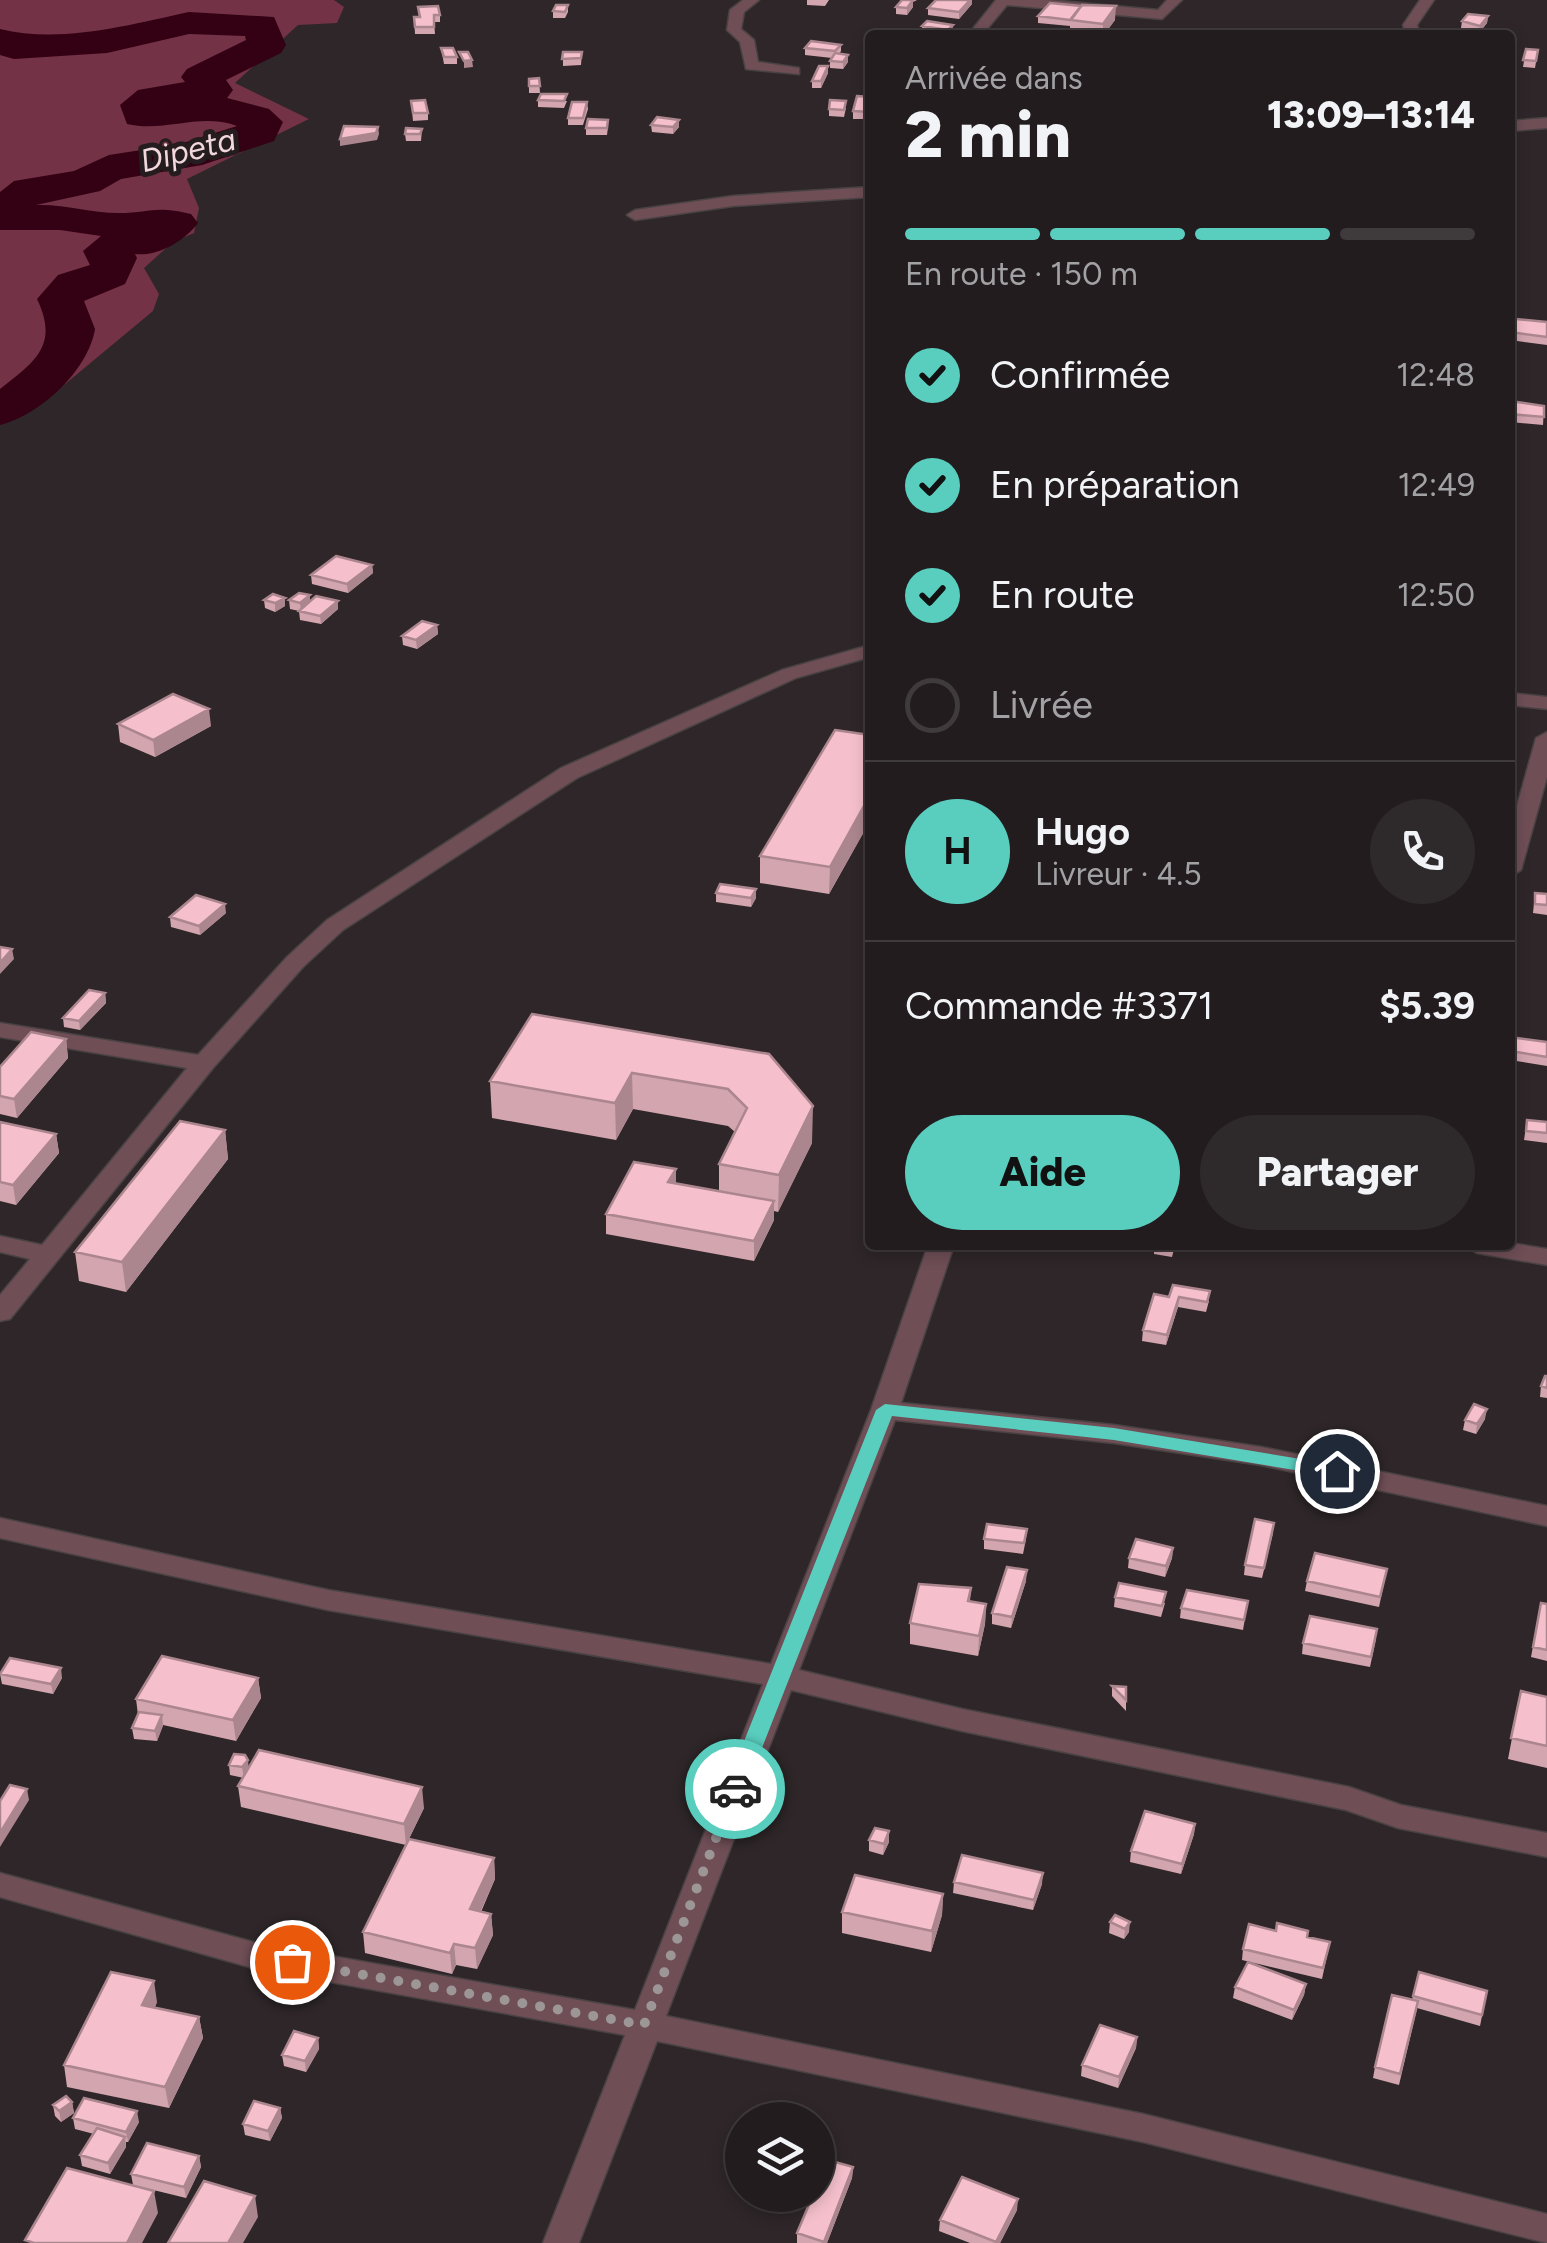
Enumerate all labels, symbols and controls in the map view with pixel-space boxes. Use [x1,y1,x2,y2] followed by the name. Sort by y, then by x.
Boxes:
[905,59,1083,97] text: Arrivée dans
[1267,92,1475,138] text: 13:09–13:14
[905,95,1071,173] text: 2 min
[136,120,240,180] water label: Dipeta
[905,255,1138,293] text: En route · 150 m
[905,348,960,403] icon: check
[990,352,1170,398] text: Confirmée
[1396,356,1475,394] text: 12:48
[905,458,960,513] icon: check
[990,462,1240,508] text: En préparation
[1398,466,1475,504] text: 12:49
[905,568,960,623] icon: check
[990,572,1134,618] text: En route
[1397,576,1475,614] text: 12:50
[990,682,1093,728] text: Livrée
[1370,799,1475,904] button: phone
[1035,809,1130,855] text: Hugo
[943,828,972,874] text: H
[1035,855,1202,893] text: Livreur · 4.5
[905,983,1213,1029] text: Commande #3371
[1379,983,1475,1029] text: $5.39
[905,1115,1180,1230] button: Aide
[1200,1115,1475,1230] button: Partager
[1295,1429,1380,1514] pin
[1310,1444,1365,1499] icon: home
[685,1739,785,1839] courier
[708,1762,763,1817] icon: car
[250,1920,335,2005] pin
[265,1935,320,1990] icon: bag
[725,2102,835,2212] map controls
[725,2102,835,2212] button: layers

